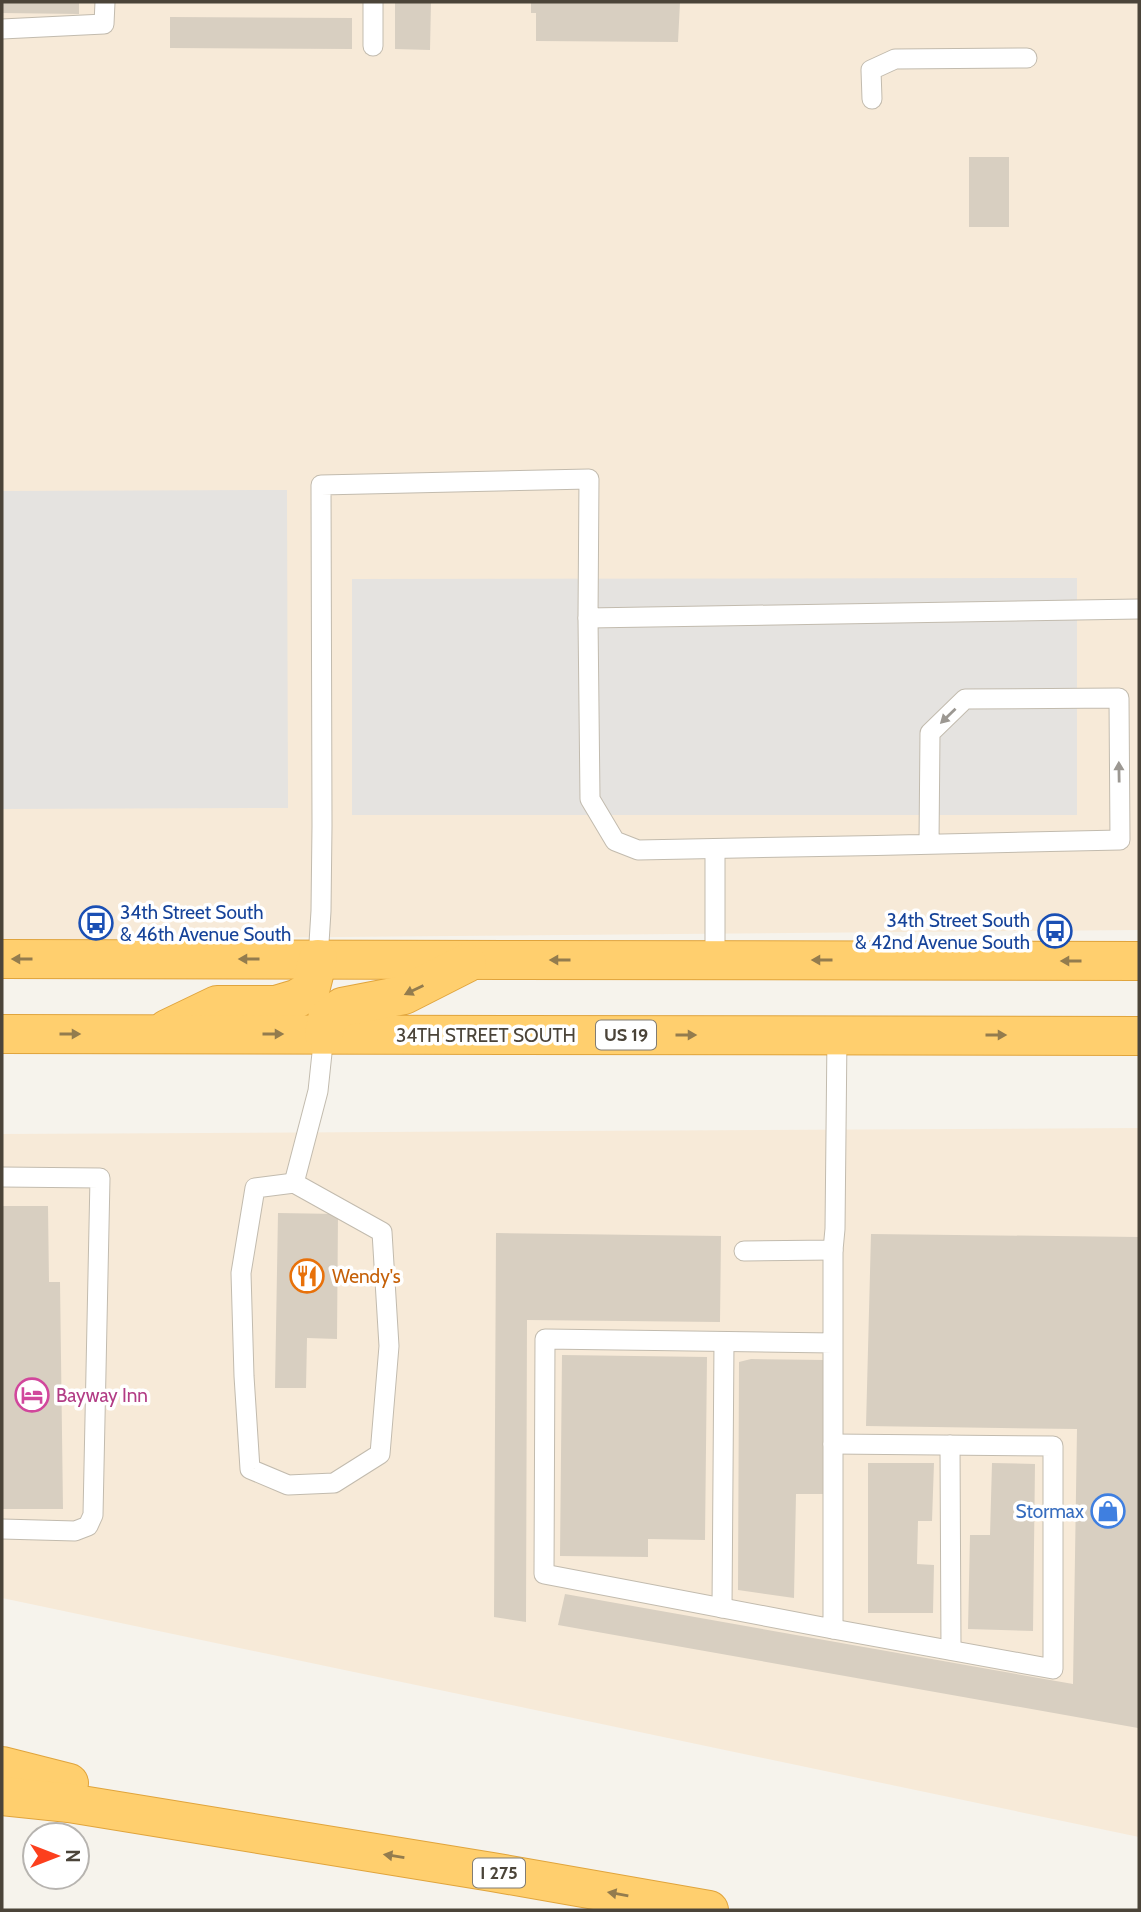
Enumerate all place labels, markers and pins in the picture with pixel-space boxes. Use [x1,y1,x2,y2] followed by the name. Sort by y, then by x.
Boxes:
[120,901,291,946] place label: 34th Street South & 46th Avenue South
[77,904,115,942] bus stop icon: 34th Street South & 46th Avenue South
[855,909,1030,954] place label: 34th Street South & 42nd Avenue South
[1036,912,1074,950] bus stop icon: 34th Street South & 42nd Avenue South
[288,1257,326,1295] restaurant icon: Wendy's
[332,1265,401,1288] place label: Wendy's
[13,1376,51,1414] hotel icon: Bayway Inn
[56,1384,148,1407] place label: Bayway Inn
[1089,1492,1127,1530] shop icon: Stormax
[1016,1500,1084,1523] place label: Stormax

